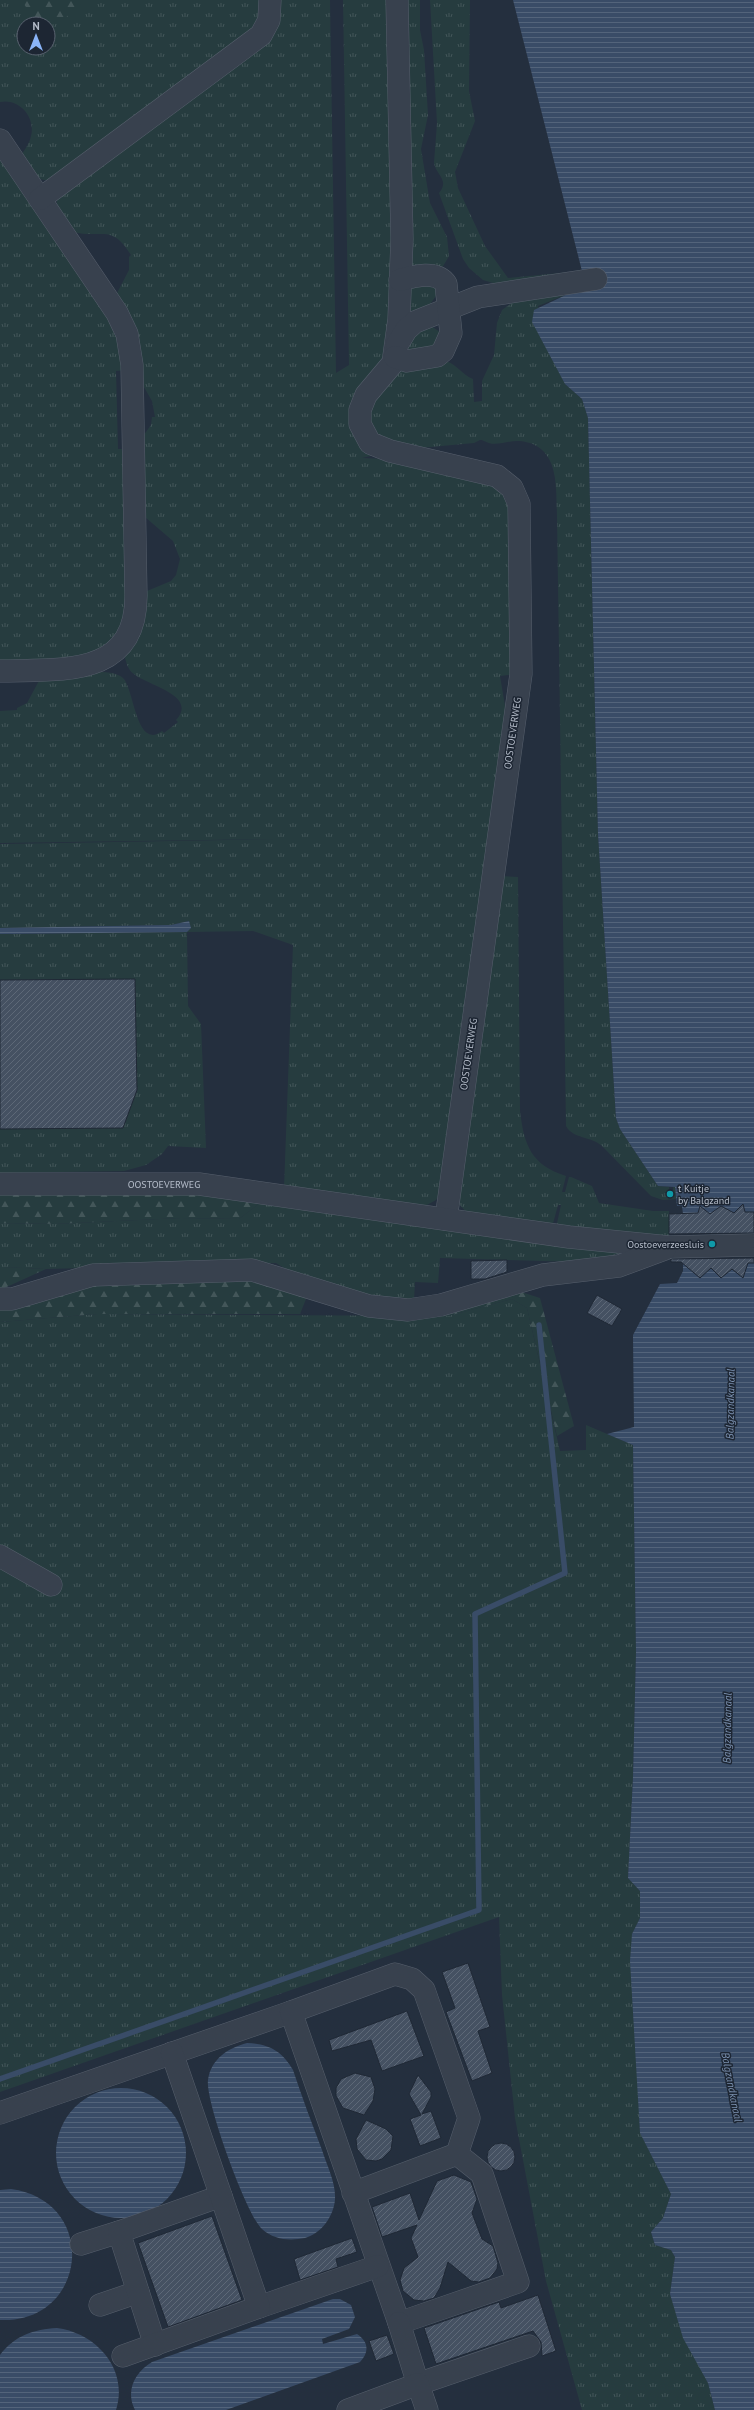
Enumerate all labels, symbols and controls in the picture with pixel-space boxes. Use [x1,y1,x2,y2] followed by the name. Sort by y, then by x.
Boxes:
[16,16,56,56] north arrow
[32,19,40,33] text: N
[501,696,524,770] street label: OOSTOEVERWEG
[457,1017,480,1091] street label: OOSTOEVERWEG
[128,1178,200,1191] street label: OOSTOEVERWEG
[678,1182,730,1207] place label: t Kuitje by Balgzand
[665,1189,675,1199] marker: t Kuitje by Balgzand
[627,1238,704,1251] place label: Oostoeverzeesluis
[707,1239,717,1249] marker: Oostoeverzeesluis
[722,1369,738,1439] water label: Balgzandkanaal
[719,1693,735,1763] water label: Balgzandkanaal
[718,2051,746,2123] water label: Balgzandkanaal

